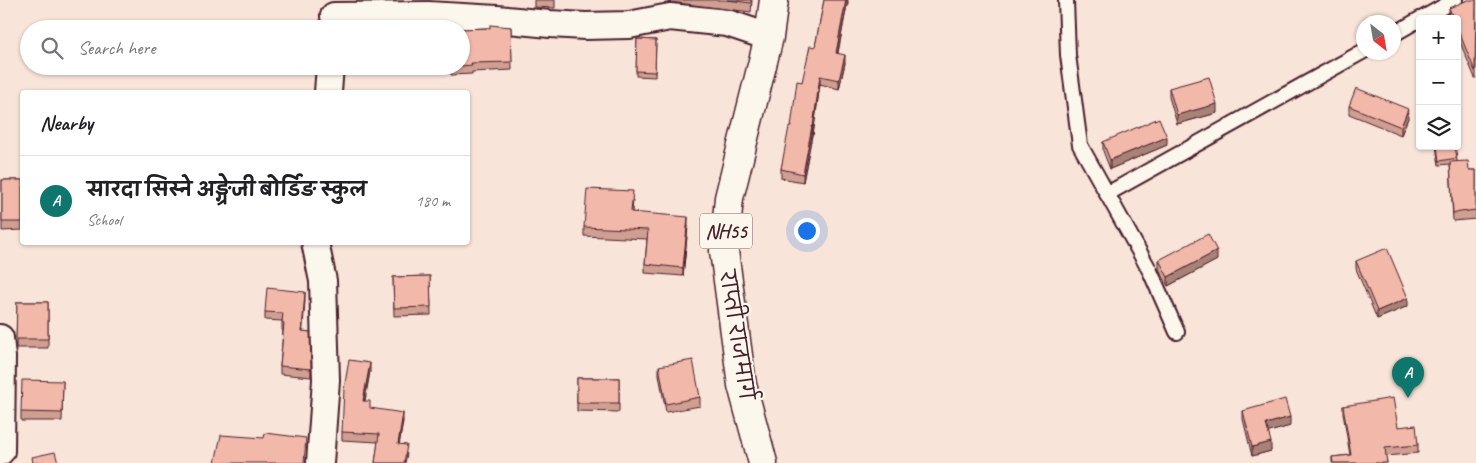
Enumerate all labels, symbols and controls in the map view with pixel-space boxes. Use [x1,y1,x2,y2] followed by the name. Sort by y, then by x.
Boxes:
[1356,15,1401,60] north arrow
[1416,15,1461,150] map controls
[1416,15,1461,60] button: +
[20,20,470,75] search box
[38,34,66,62] icon: search
[78,36,155,60] text: Search here
[1416,60,1461,105] button: −
[1416,105,1461,150] button: layers
[40,110,93,136] text: Nearby
[87,178,367,202] text: सारदा सिस्ने अङ्ग्रेजी बोर्डिङ स्कुल
[52,191,60,211] text: A
[416,191,450,211] text: 180 m
[87,210,121,230] text: School
[700,214,752,248] road number: NH55
[794,218,820,244] your location
[714,267,763,403] street label: राप्ती राजमार्ग
[1392,357,1424,398] pin: A

